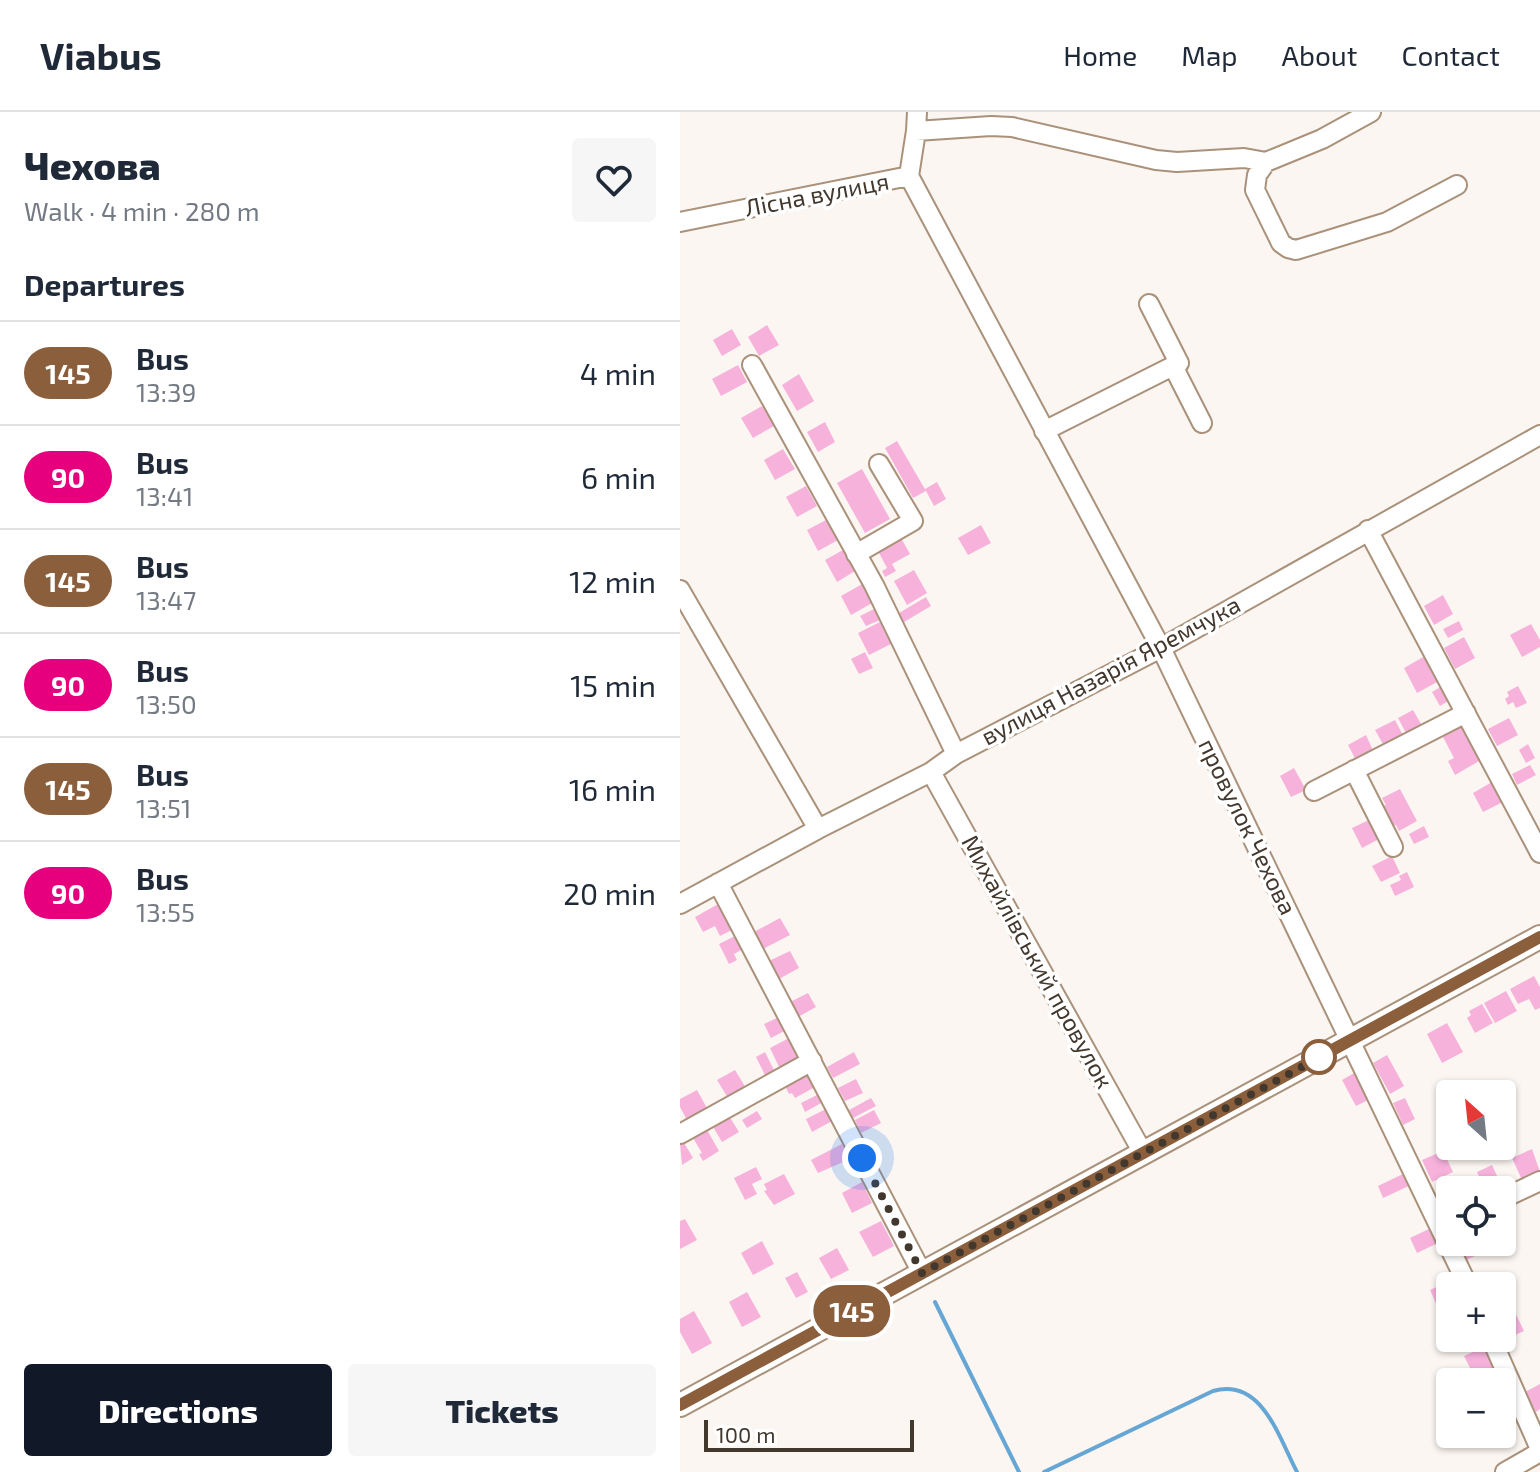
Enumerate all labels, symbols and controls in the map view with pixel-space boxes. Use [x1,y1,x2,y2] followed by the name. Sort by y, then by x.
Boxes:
[40,32,162,78] text: Viabus
[1063,38,1137,72] text: Home
[1181,38,1238,72] text: Map
[1282,38,1357,72] text: About
[1401,38,1500,72] text: Contact
[572,138,656,222] button: heart
[24,142,161,188] text: Чехова
[742,165,891,223] street label: Лісна вулиця
[24,195,260,226] text: Walk · 4 min · 280 m
[24,266,185,302] text: Departures
[136,340,189,376] text: Bus
[580,355,656,391] text: 4 min
[45,356,91,390] text: 145
[136,376,196,407] text: 13:39
[136,444,189,480] text: Bus
[581,459,656,495] text: 6 min
[51,460,85,494] text: 90
[136,480,193,511] text: 13:41
[136,548,189,584] text: Bus
[569,563,656,599] text: 12 min
[45,564,91,598] text: 145
[136,584,196,615] text: 13:47
[976,589,1245,751] street label: вулиця Назарія Яремчука
[136,652,189,688] text: Bus
[570,667,656,703] text: 15 min
[51,668,85,702] text: 90
[136,688,197,719] text: 13:50
[1192,734,1304,920] street label: провулок Чехова
[136,756,189,792] text: Bus
[569,771,656,807] text: 16 min
[45,772,91,806] text: 145
[136,792,191,823] text: 13:51
[956,830,1120,1094] street label: Михайлівський провулок
[136,860,189,896] text: Bus
[563,875,656,911] text: 20 min
[51,876,85,910] text: 90
[136,896,195,927] text: 13:55
[1302,1040,1336,1074] unlabelled marker
[1436,1080,1516,1160] north arrow
[1436,1080,1516,1448] map controls
[842,1138,882,1178] your location
[1436,1176,1516,1256] button: locate
[1436,1272,1516,1352] button: +
[806,1285,898,1337] line badge: 145
[829,1294,875,1328] text: 145
[24,1364,332,1456] button: Directions
[348,1364,656,1456] button: Tickets
[1436,1368,1516,1448] button: −
[704,1416,914,1452] scale bar
[716,1421,775,1447] text: 100 m

